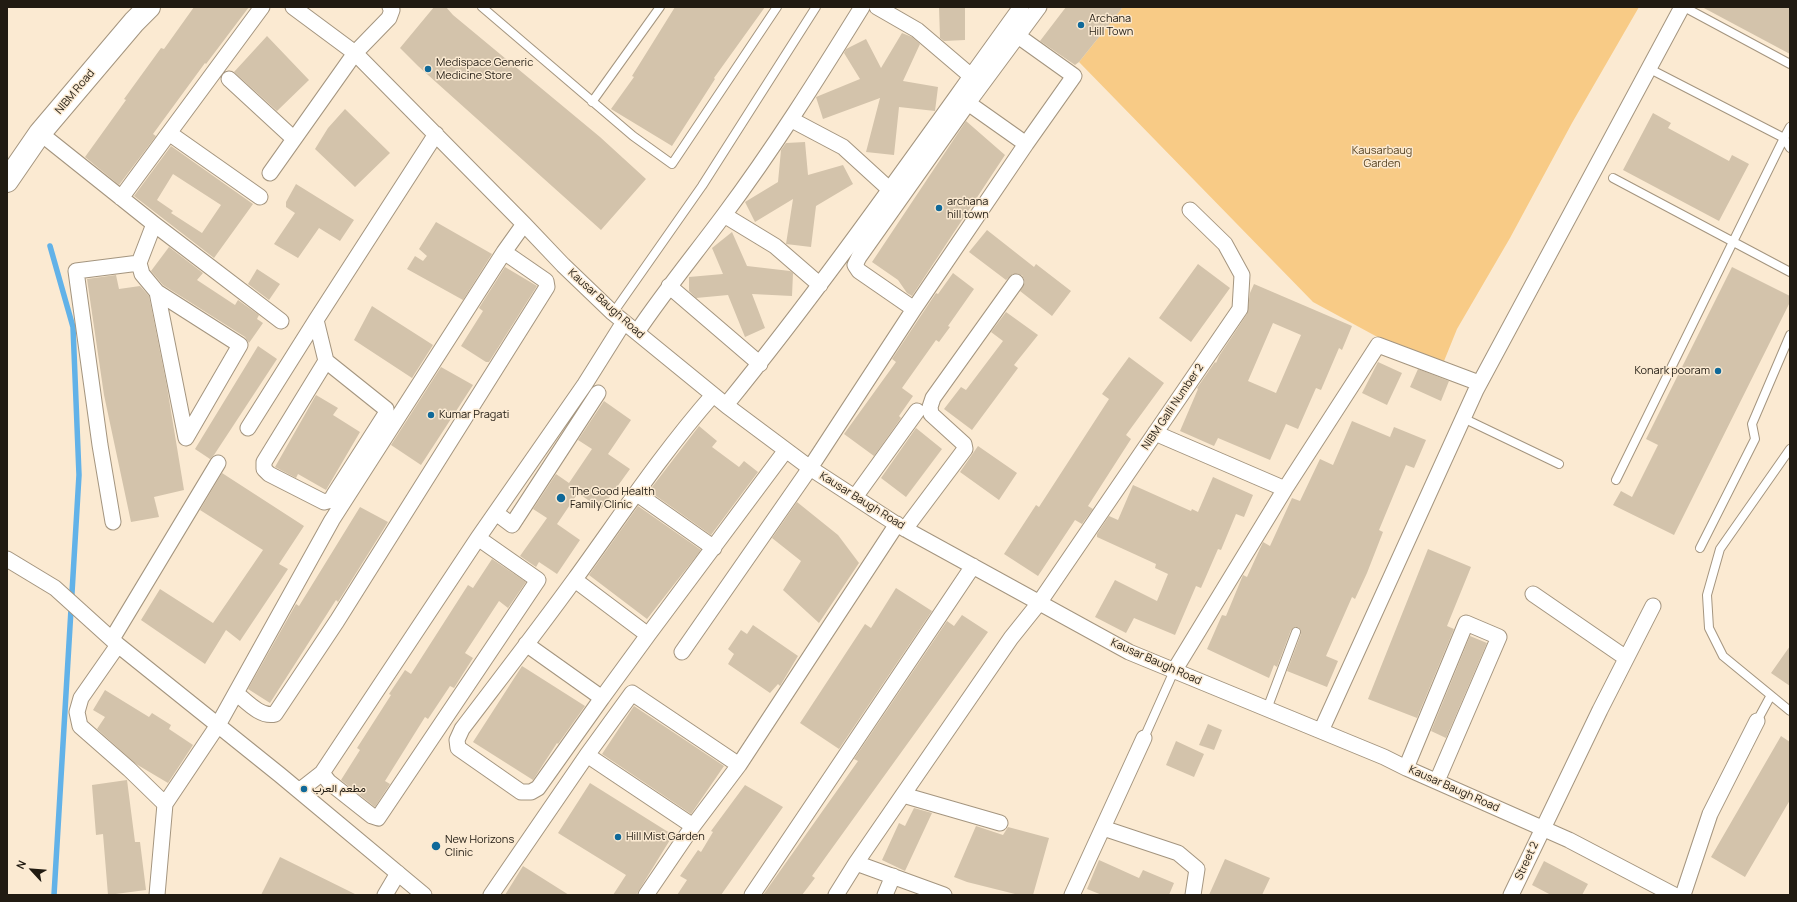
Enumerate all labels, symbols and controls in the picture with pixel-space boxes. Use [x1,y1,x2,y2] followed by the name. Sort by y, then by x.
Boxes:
[1089,12,1133,38] place label: Archana Hill Town
[1076,20,1086,30] marker: Archana Hill Town
[436,56,533,82] place label: Medispace Generic Medicine Store
[423,64,433,74] marker: Medispace Generic Medicine Store
[52,67,98,117] street label: NIBM Road
[1352,144,1412,170] park label: Kausarbaug Garden
[947,195,989,221] place label: archana hill town
[934,203,944,213] marker: archana hill town
[565,266,647,342] street label: Kausar Baugh Road
[1139,362,1207,452] street label: NIBM Galli Number 2
[1634,364,1710,378] place label: Konark pooram
[1713,366,1723,376] marker: Konark pooram
[439,408,509,422] place label: Kumar Pragati
[426,410,436,420] marker: Kumar Pragati
[817,469,907,533] street label: Kausar Baugh Road
[570,485,655,511] place label: The Good Health Family Clinic
[555,492,567,504] marker: The Good Health Family Clinic
[1109,636,1203,688] street label: Kausar Baugh Road
[1407,763,1501,815] street label: Kausar Baugh Road
[312,782,366,796] place label: مطعم العرب
[299,784,309,794] marker: مطعم العرب
[626,830,705,844] place label: Hill Mist Garden
[613,832,623,842] marker: Hill Mist Garden
[445,833,514,859] place label: New Horizons Clinic
[430,840,442,852] marker: New Horizons Clinic
[1512,840,1542,882] street label: Street 2
[12,850,52,890] north arrow
[12,858,29,871] text: N

